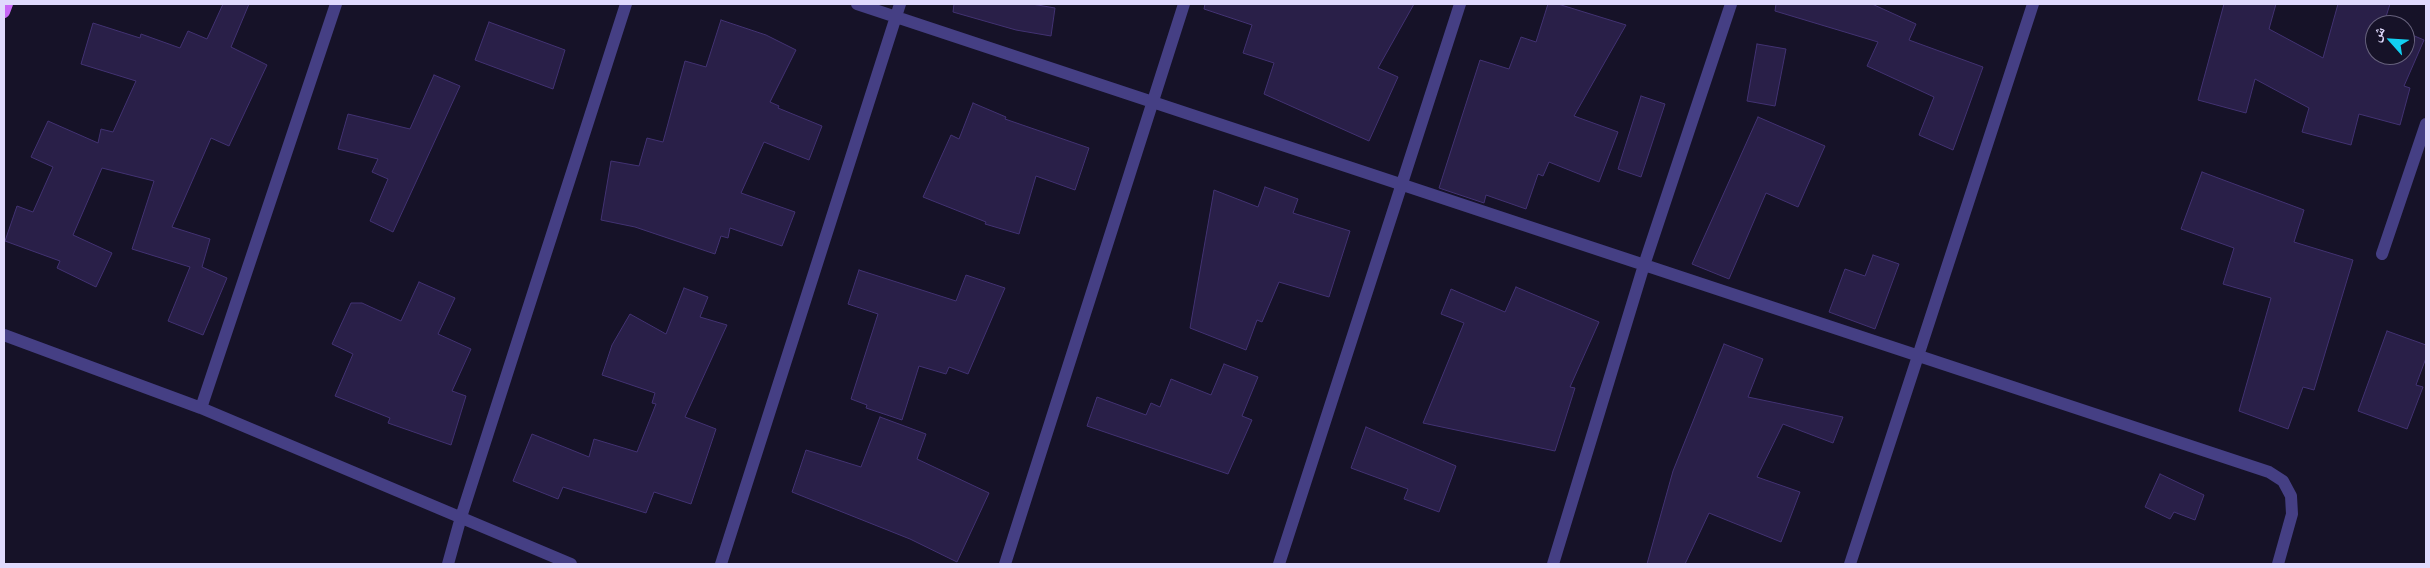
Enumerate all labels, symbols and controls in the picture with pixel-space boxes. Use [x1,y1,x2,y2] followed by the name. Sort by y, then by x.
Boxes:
[2365,15,2415,65] north arrow
[2367,24,2388,44] text: ش

